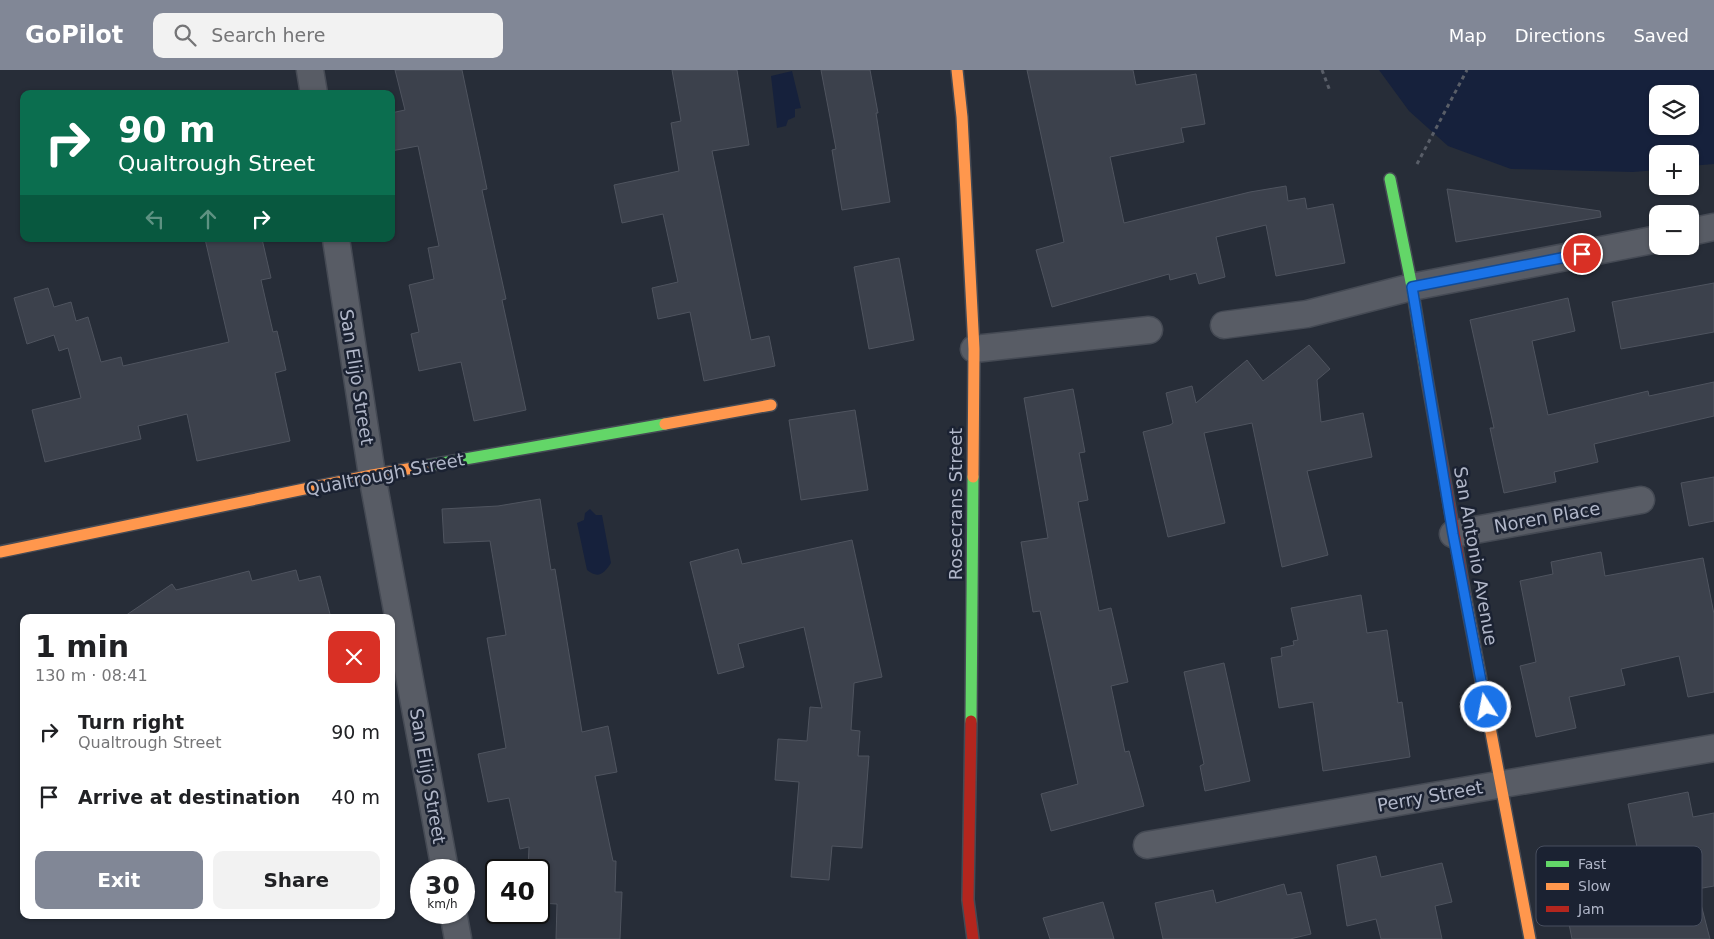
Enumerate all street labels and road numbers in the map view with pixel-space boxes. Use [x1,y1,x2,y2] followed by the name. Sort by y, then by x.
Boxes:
[336,308,378,446] street label: San Elijo Street
[945,428,966,580] street label: Rosecrans Street
[304,448,466,500] street label: Qualtrough Street
[1450,465,1502,647] street label: San Antonio Avenue
[1492,497,1602,537] street label: Noren Place
[406,707,450,845] street label: San Elijo Street
[1376,776,1484,816] street label: Perry Street

